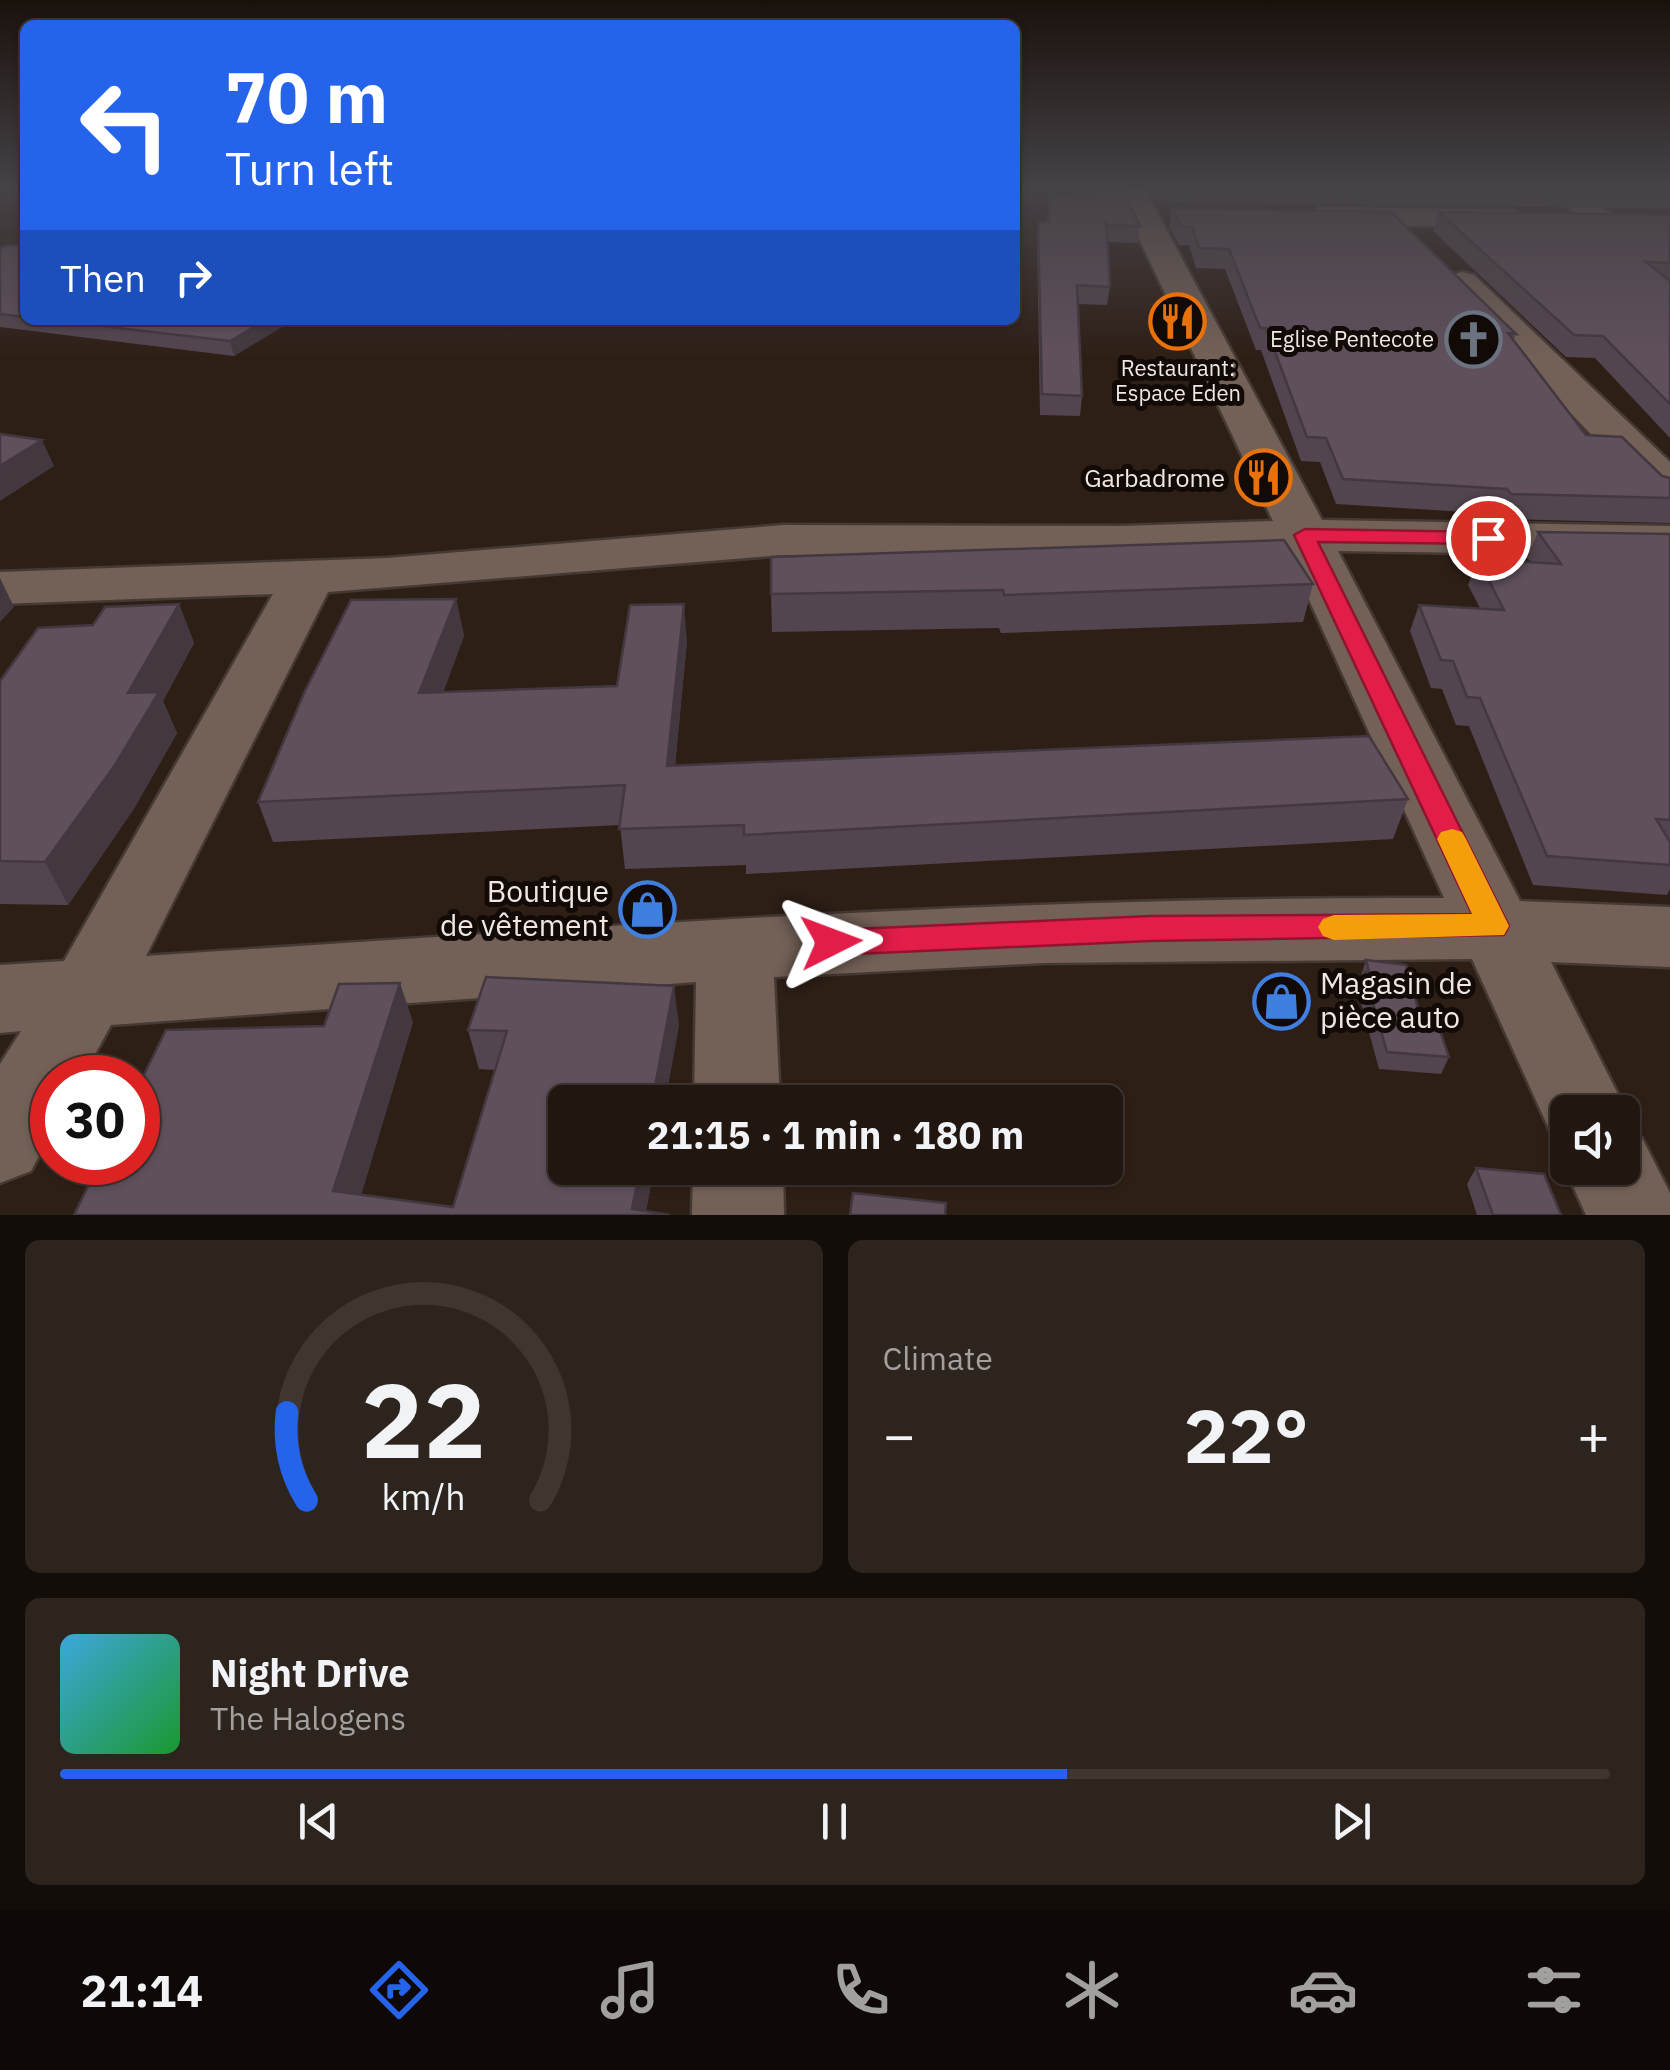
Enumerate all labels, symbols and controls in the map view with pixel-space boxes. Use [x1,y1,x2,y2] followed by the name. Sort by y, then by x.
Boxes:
[225,51,388,142] text: 70 m
[60,60,190,190] icon: left
[225,139,394,197] text: Turn left
[166,250,221,305] icon: right
[60,253,146,302] text: Then
[1148,291,1208,351] restaurant icon: Restaurant: Espace Eden
[1443,309,1503,369] church icon: Eglise Pentecote
[1270,324,1434,353] place label: Eglise Pentecote
[1115,353,1241,407] place label: Restaurant: Espace Eden
[1234,448,1294,508] restaurant icon: Garbadrome
[1084,461,1225,494] place label: Garbadrome
[1446,496,1531,581] pin
[1461,511,1516,566] icon: arrive
[440,871,609,944] place label: Boutique de vêtement
[618,879,678,939] shop icon: Boutique de vêtement
[779,890,883,994] position arrow
[1320,963,1472,1036] place label: Magasin de pièce auto
[1251,971,1311,1031] shop icon: Magasin de pièce auto
[30,1055,160,1185] speed limit sign: 30
[1550,1095,1640,1185] map controls
[1550,1095,1640,1185] button: sound
[647,1110,1024,1159] text: 21:15 · 1 min · 180 m
[883,1337,993,1379] text: Climate
[361,1351,486,1487] text: 22
[1184,1386,1309,1484] text: 22°
[883,1399,916,1470] text: −
[1577,1399,1610,1470] text: +
[382,1473,466,1520] text: km/h
[210,1648,410,1697] text: Night Drive
[210,1697,406,1739] text: The Halogens
[291,1794,346,1849] icon: previous
[807,1794,862,1849] icon: pause
[1324,1794,1379,1849] icon: next
[364,1955,434,2025] icon: directions
[595,1955,665,2025] icon: music
[826,1955,896,2025] icon: phone
[1057,1955,1127,2025] icon: climate
[1288,1955,1358,2025] icon: car
[1519,1955,1589,2025] icon: filters
[81,1961,203,2019] text: 21:14

